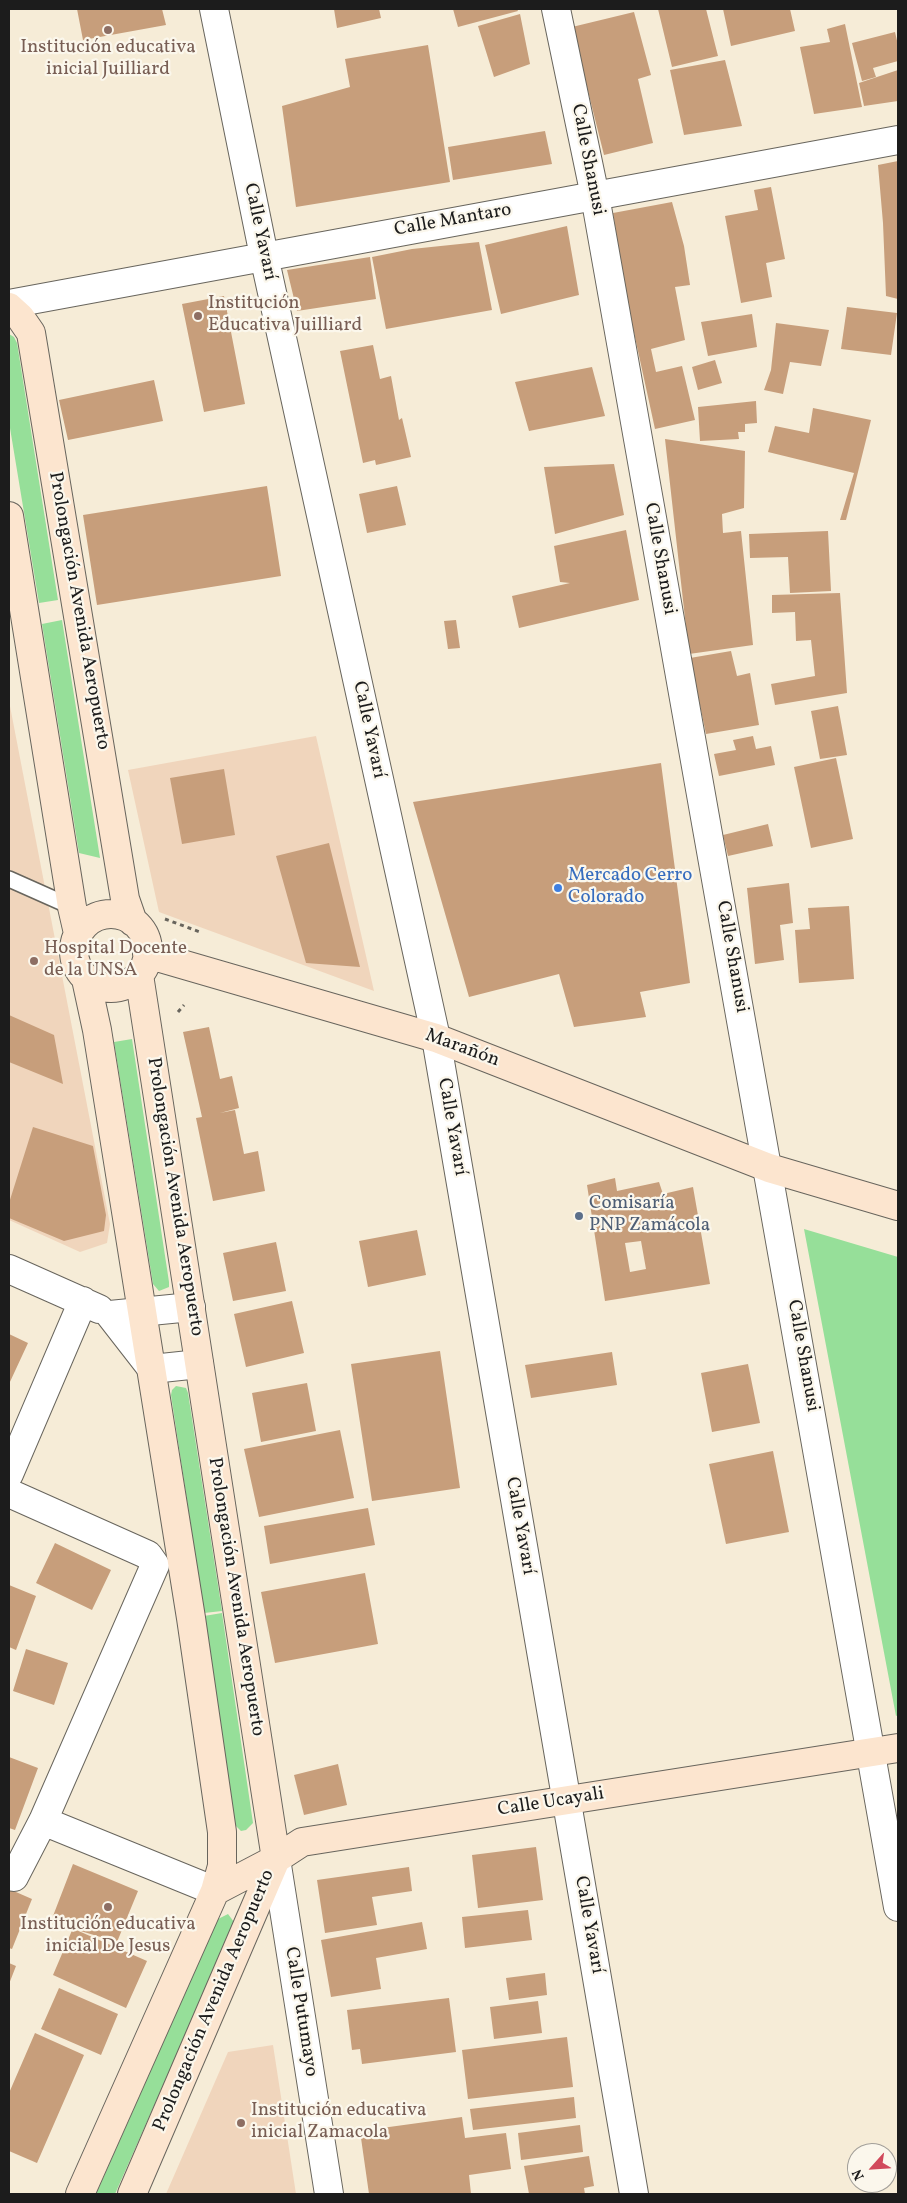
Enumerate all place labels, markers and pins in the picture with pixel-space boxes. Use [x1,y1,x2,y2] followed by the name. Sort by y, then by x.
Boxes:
[102,24,114,36] marker: Institución educativa inicial Juilliard
[20,38,196,82] place label: Institución educativa inicial Juilliard
[208,294,362,338] place label: Institución Educativa Juilliard
[192,310,204,322] marker: Institución Educativa Juilliard
[568,866,692,910] place label: Mercado Cerro Colorado
[552,882,564,894] marker: Mercado Cerro Colorado
[44,939,187,983] place label: Hospital Docente de la UNSA
[28,955,40,967] marker: Hospital Docente de la UNSA
[589,1194,710,1238] place label: Comisaría PNP Zamácola
[573,1210,585,1222] marker: Comisaría PNP Zamácola
[102,1901,114,1913] marker: Institución educativa inicial De Jesus
[20,1915,196,1959] place label: Institución educativa inicial De Jesus
[251,2101,426,2145] place label: Institución educativa inicial Zamacola
[235,2117,247,2129] marker: Institución educativa inicial Zamacola

